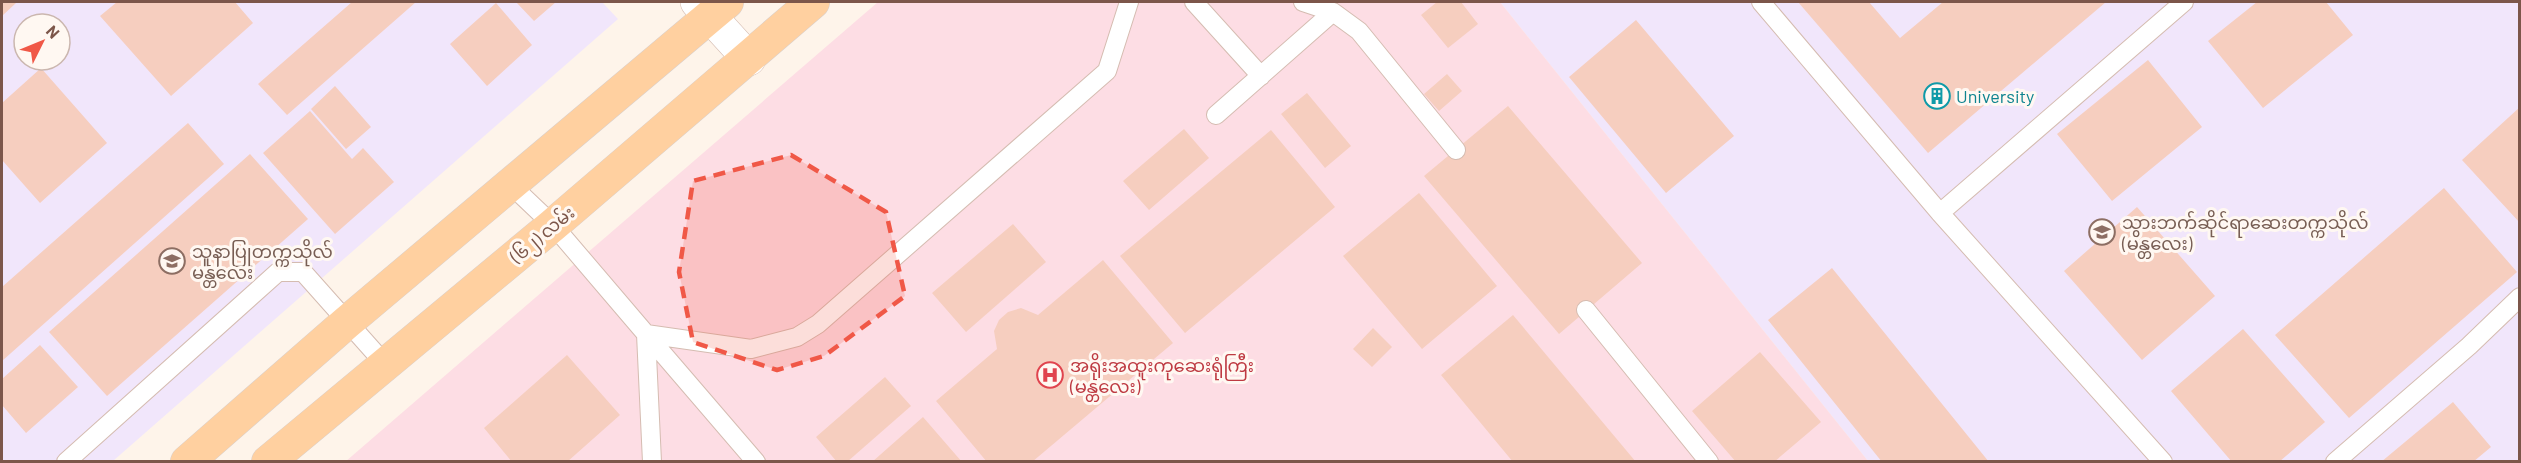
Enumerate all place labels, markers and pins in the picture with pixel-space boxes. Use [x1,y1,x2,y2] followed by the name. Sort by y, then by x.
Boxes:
[1922,81,1952,111] building icon: University
[1956,85,2034,107] place label: University
[2121,209,2368,259] place label: သွားဘက်ဆိုင်ရာဆေးတက္ကသိုလ် (မန္တလေး)
[2087,217,2117,247] school or university icon: သွားဘက်ဆိုင်ရာဆေးတက္ကသိုလ် (မန္တလေး)
[192,238,333,288] place label: သူနာပြုတက္ကသိုလ် မန္တလေး
[157,246,187,276] school or university icon: သူနာပြုတက္ကသိုလ် မန္တလေး
[1069,352,1254,402] place label: အရိုးအထူးကုဆေးရုံကြီး (မန္တလေး)
[1035,360,1065,390] hospital icon: အရိုးအထူးကုဆေးရုံကြီး (မန္တလေး)

